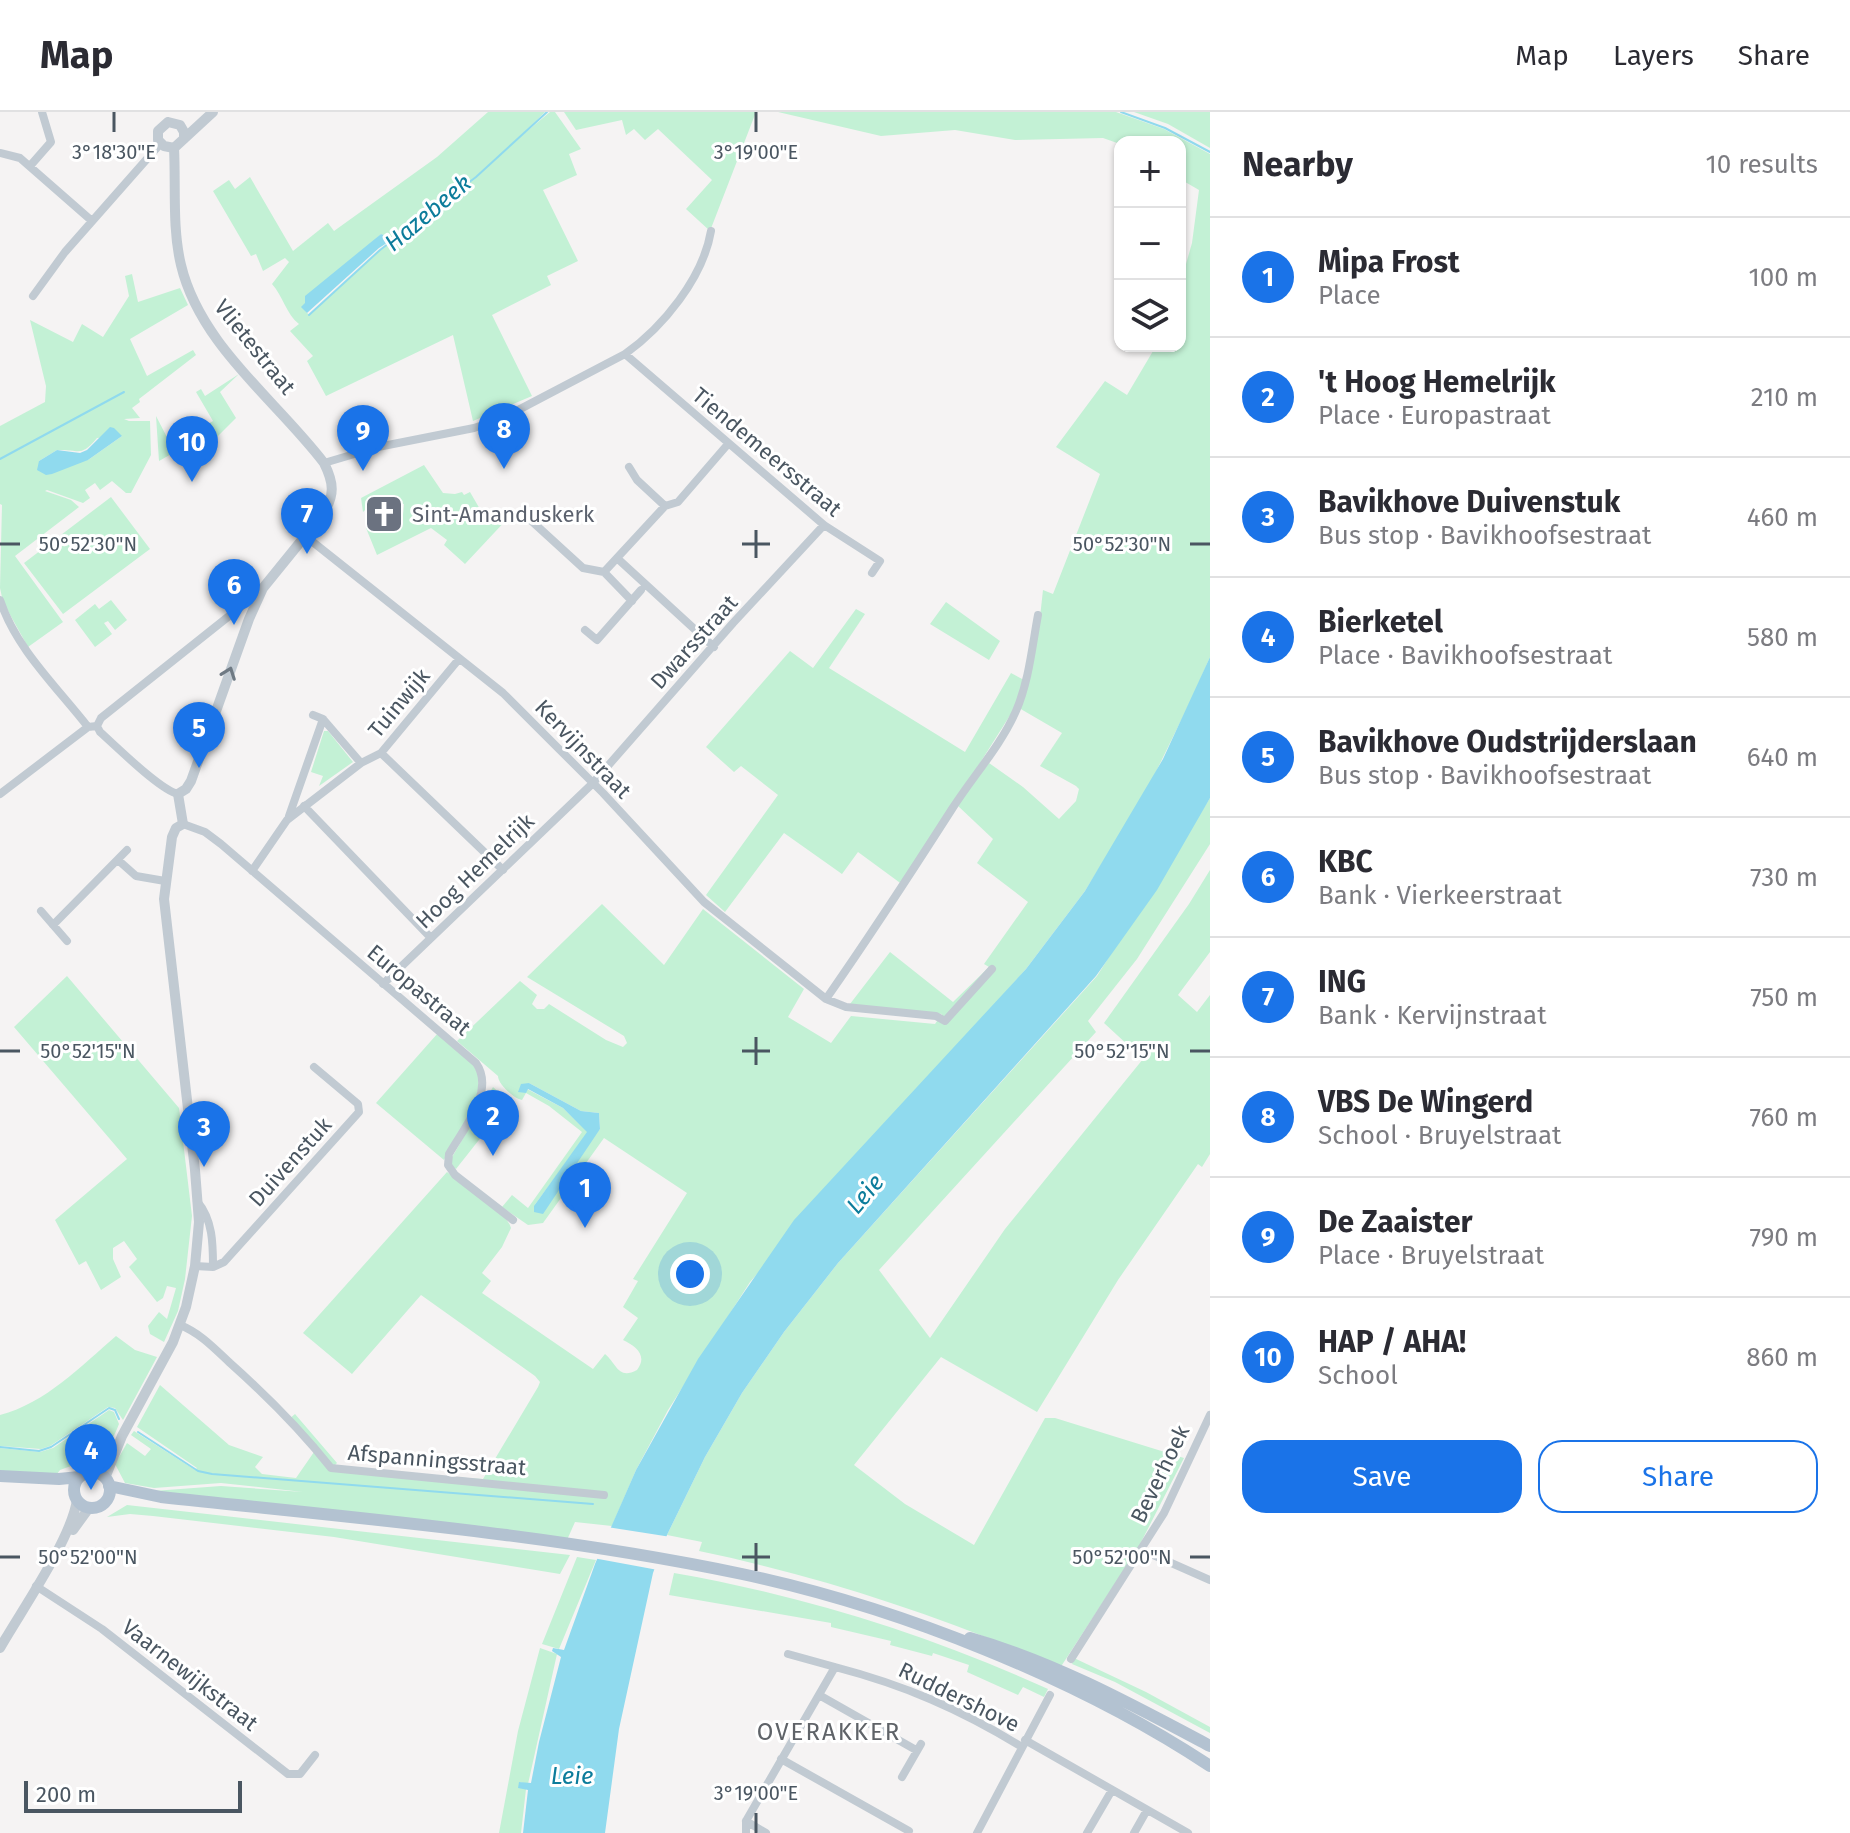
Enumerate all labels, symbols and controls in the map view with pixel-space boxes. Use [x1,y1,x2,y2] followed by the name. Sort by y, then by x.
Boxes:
[40,32,113,78] text: Map
[1515,39,1569,72] text: Map
[1613,39,1694,72] text: Layers
[1738,39,1810,72] text: Share
[1114,136,1186,352] map controls
[1114,136,1186,208] button: +
[72,140,156,164] text: 3°18'30"E
[714,140,798,164] text: 3°19'00"E
[1242,144,1353,185] text: Nearby
[1705,149,1818,180] text: 10 results
[379,169,477,257] water label: Hazebeek
[1114,208,1186,280] button: −
[1318,244,1459,280] text: Mipa Frost
[1262,262,1274,293] text: 1
[1749,262,1818,293] text: 100 m
[1114,280,1186,352] button: layers
[1318,280,1381,311] text: Place
[209,294,301,400] street label: Vlietestraat
[1318,364,1556,400] text: 't Hoog Hemelrijk
[687,382,847,522] street label: Tiendemeersstraat
[1261,382,1275,413] text: 2
[1751,382,1818,413] text: 210 m
[1318,400,1551,431] text: Place · Europastraat
[478,403,530,469] pin: 8
[337,405,389,471] pin: 9
[166,416,218,482] pin: 10
[1318,484,1620,520] text: Bavikhove Duivenstuk
[281,488,333,554] pin: 7
[363,493,405,535] church icon: Sint-Amanduskerk
[412,501,595,528] place label: Sint-Amanduskerk
[1261,502,1275,533] text: 3
[1747,502,1818,533] text: 460 m
[1318,520,1651,551] text: Bus stop · Bavikhoofsestraat
[39,532,137,556] text: 50°52'30"N
[1073,532,1171,556] text: 50°52'30"N
[208,559,260,625] pin: 6
[645,589,743,695] street label: Dwarsstraat
[1318,604,1443,640] text: Bierketel
[1261,622,1275,653] text: 4
[1747,622,1818,653] text: 580 m
[1318,640,1612,671] text: Place · Bavikhoofsestraat
[362,662,436,743] street label: Tuinwijk
[219,666,236,680] one-way arrow
[529,694,637,804] street label: Kervijnstraat
[173,702,225,768] pin: 5
[1318,724,1697,760] text: Bavikhove Oudstrijderslaan
[1261,742,1275,773] text: 5
[1747,742,1818,773] text: 640 m
[1318,760,1651,791] text: Bus stop · Bavikhoofsestraat
[410,807,540,934] street label: Hoog Hemelrijk
[1318,844,1373,880] text: KBC
[1261,862,1275,893] text: 6
[1750,862,1818,893] text: 730 m
[1318,880,1562,911] text: Bank · Vierkeerstraat
[362,939,476,1041] street label: Europastraat
[1318,964,1366,1000] text: ING
[1262,982,1274,1013] text: 7
[1750,982,1818,1013] text: 750 m
[1318,1000,1547,1031] text: Bank · Kervijnstraat
[40,1039,136,1063] text: 50°52'15"N
[1074,1039,1170,1063] text: 50°52'15"N
[1318,1084,1533,1120] text: VBS De Wingerd
[467,1090,519,1156] pin: 2
[178,1101,230,1167] pin: 3
[1260,1102,1276,1133] text: 8
[1750,1102,1818,1133] text: 760 m
[243,1111,338,1212] street label: Duivenstuk
[1318,1120,1562,1151] text: School · Bruyelstraat
[559,1162,611,1228] pin: 1
[841,1169,889,1219] water label: Leie
[1318,1204,1472,1240] text: De Zaaister
[1261,1222,1275,1253] text: 9
[1750,1222,1818,1253] text: 790 m
[1318,1240,1544,1271] text: Place · Bruyelstraat
[670,1254,710,1294] your location
[1318,1324,1466,1360] text: HAP / AHA!
[1254,1342,1282,1373] text: 10
[1746,1342,1818,1373] text: 860 m
[1318,1360,1398,1391] text: School
[1125,1420,1196,1527] street label: Beverhoek
[65,1424,117,1490] pin: 4
[347,1439,527,1481] street label: Afspanningsstraat
[1242,1440,1522,1513] button: Save
[1538,1440,1818,1513] button: Share
[38,1545,138,1569] text: 50°52'00"N
[1072,1545,1172,1569] text: 50°52'00"N
[116,1613,264,1737] street label: Vaarnewijkstraat
[894,1656,1024,1738] street label: Ruddershove
[757,1718,901,1746] district label: OVERAKKER
[551,1762,593,1790] water label: Leie
[24,1777,242,1813] scale bar
[36,1781,96,1808] text: 200 m
[714,1781,798,1805] text: 3°19'00"E

